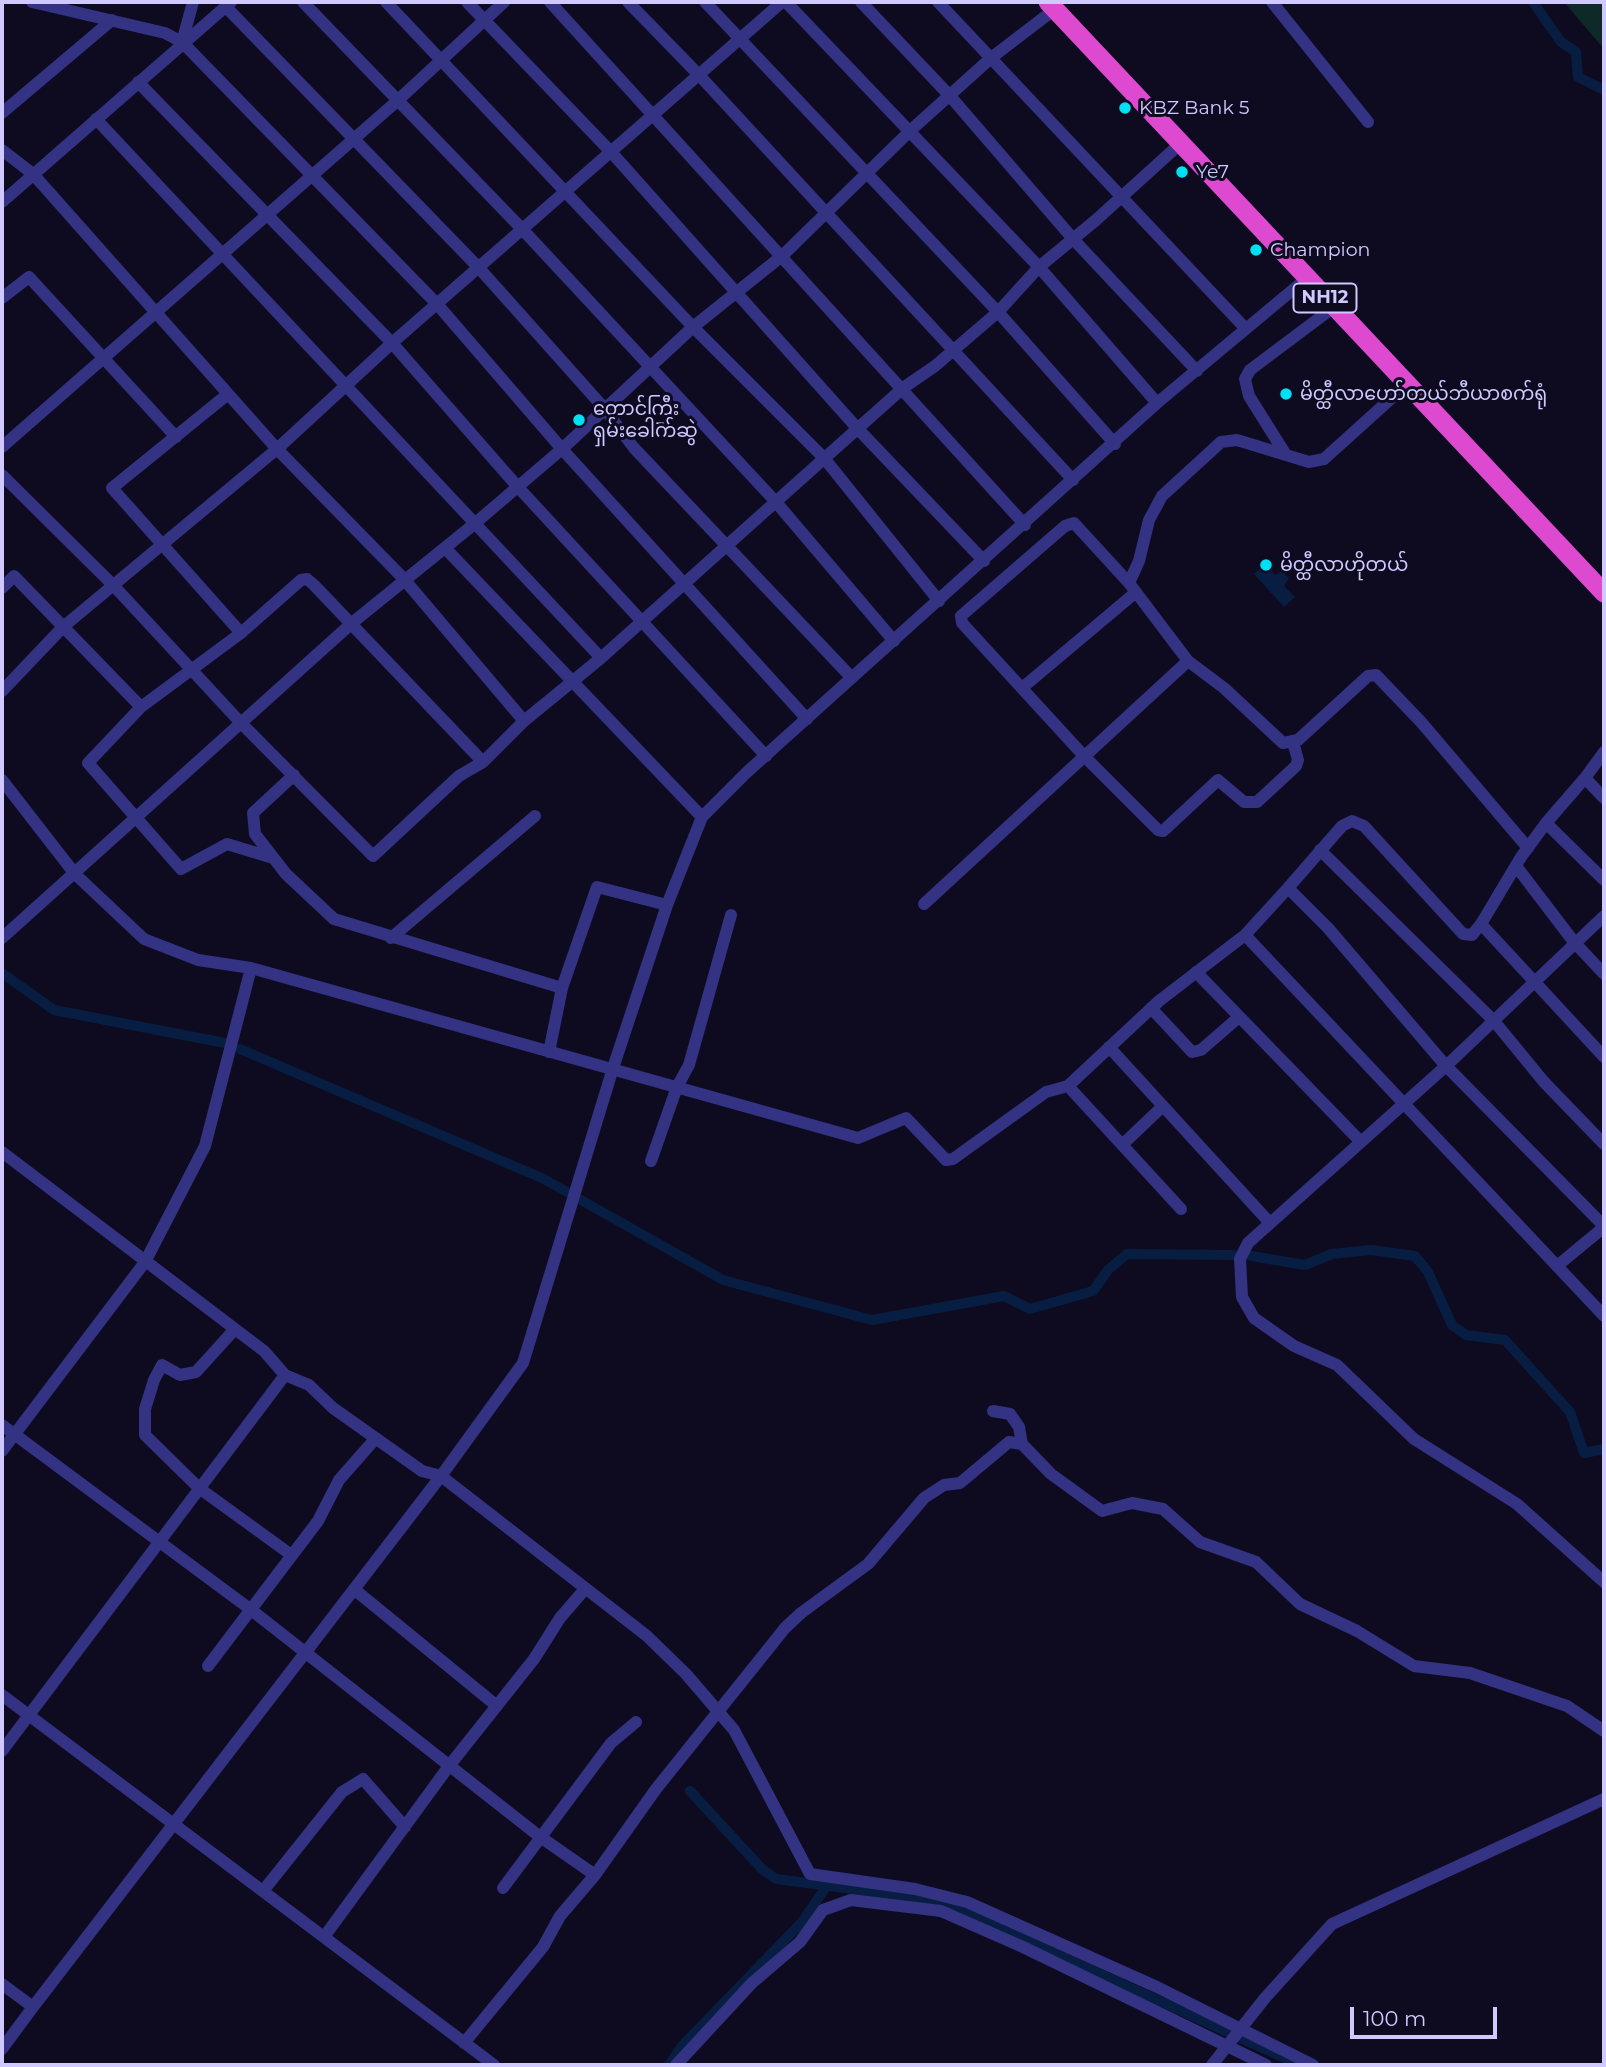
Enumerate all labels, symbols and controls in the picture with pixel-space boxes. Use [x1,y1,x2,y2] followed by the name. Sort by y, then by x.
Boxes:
[1139,97,1250,119] place label: KBZ Bank 5
[1117,100,1133,116] marker: KBZ Bank 5
[1196,161,1229,183] place label: Ye7
[1174,164,1190,180] marker: Ye7
[1270,239,1370,261] place label: Champion
[1248,242,1264,258] marker: Champion
[1294,284,1356,312] road number: NH12
[1300,383,1547,405] place label: မိတ္ထီလာဟော်တယ်ဘီယာစက်ရုံ
[1278,386,1294,402] marker: မိတ္ထီလာဟော်တယ်ဘီယာစက်ရုံ
[593,398,698,442] place label: တောင်ကြီး ရှမ်းခေါက်ဆွဲ
[571,412,587,428] marker: တောင်ကြီး ရှမ်းခေါက်ဆွဲ
[1280,554,1408,576] place label: မိတ္ထီလာဟိုတယ်
[1258,557,1274,573] marker: မိတ္ထီလာဟိုတယ်
[1354,1994,1501,2038] scale bar
[1363,2006,1426,2031] text: 100 m

